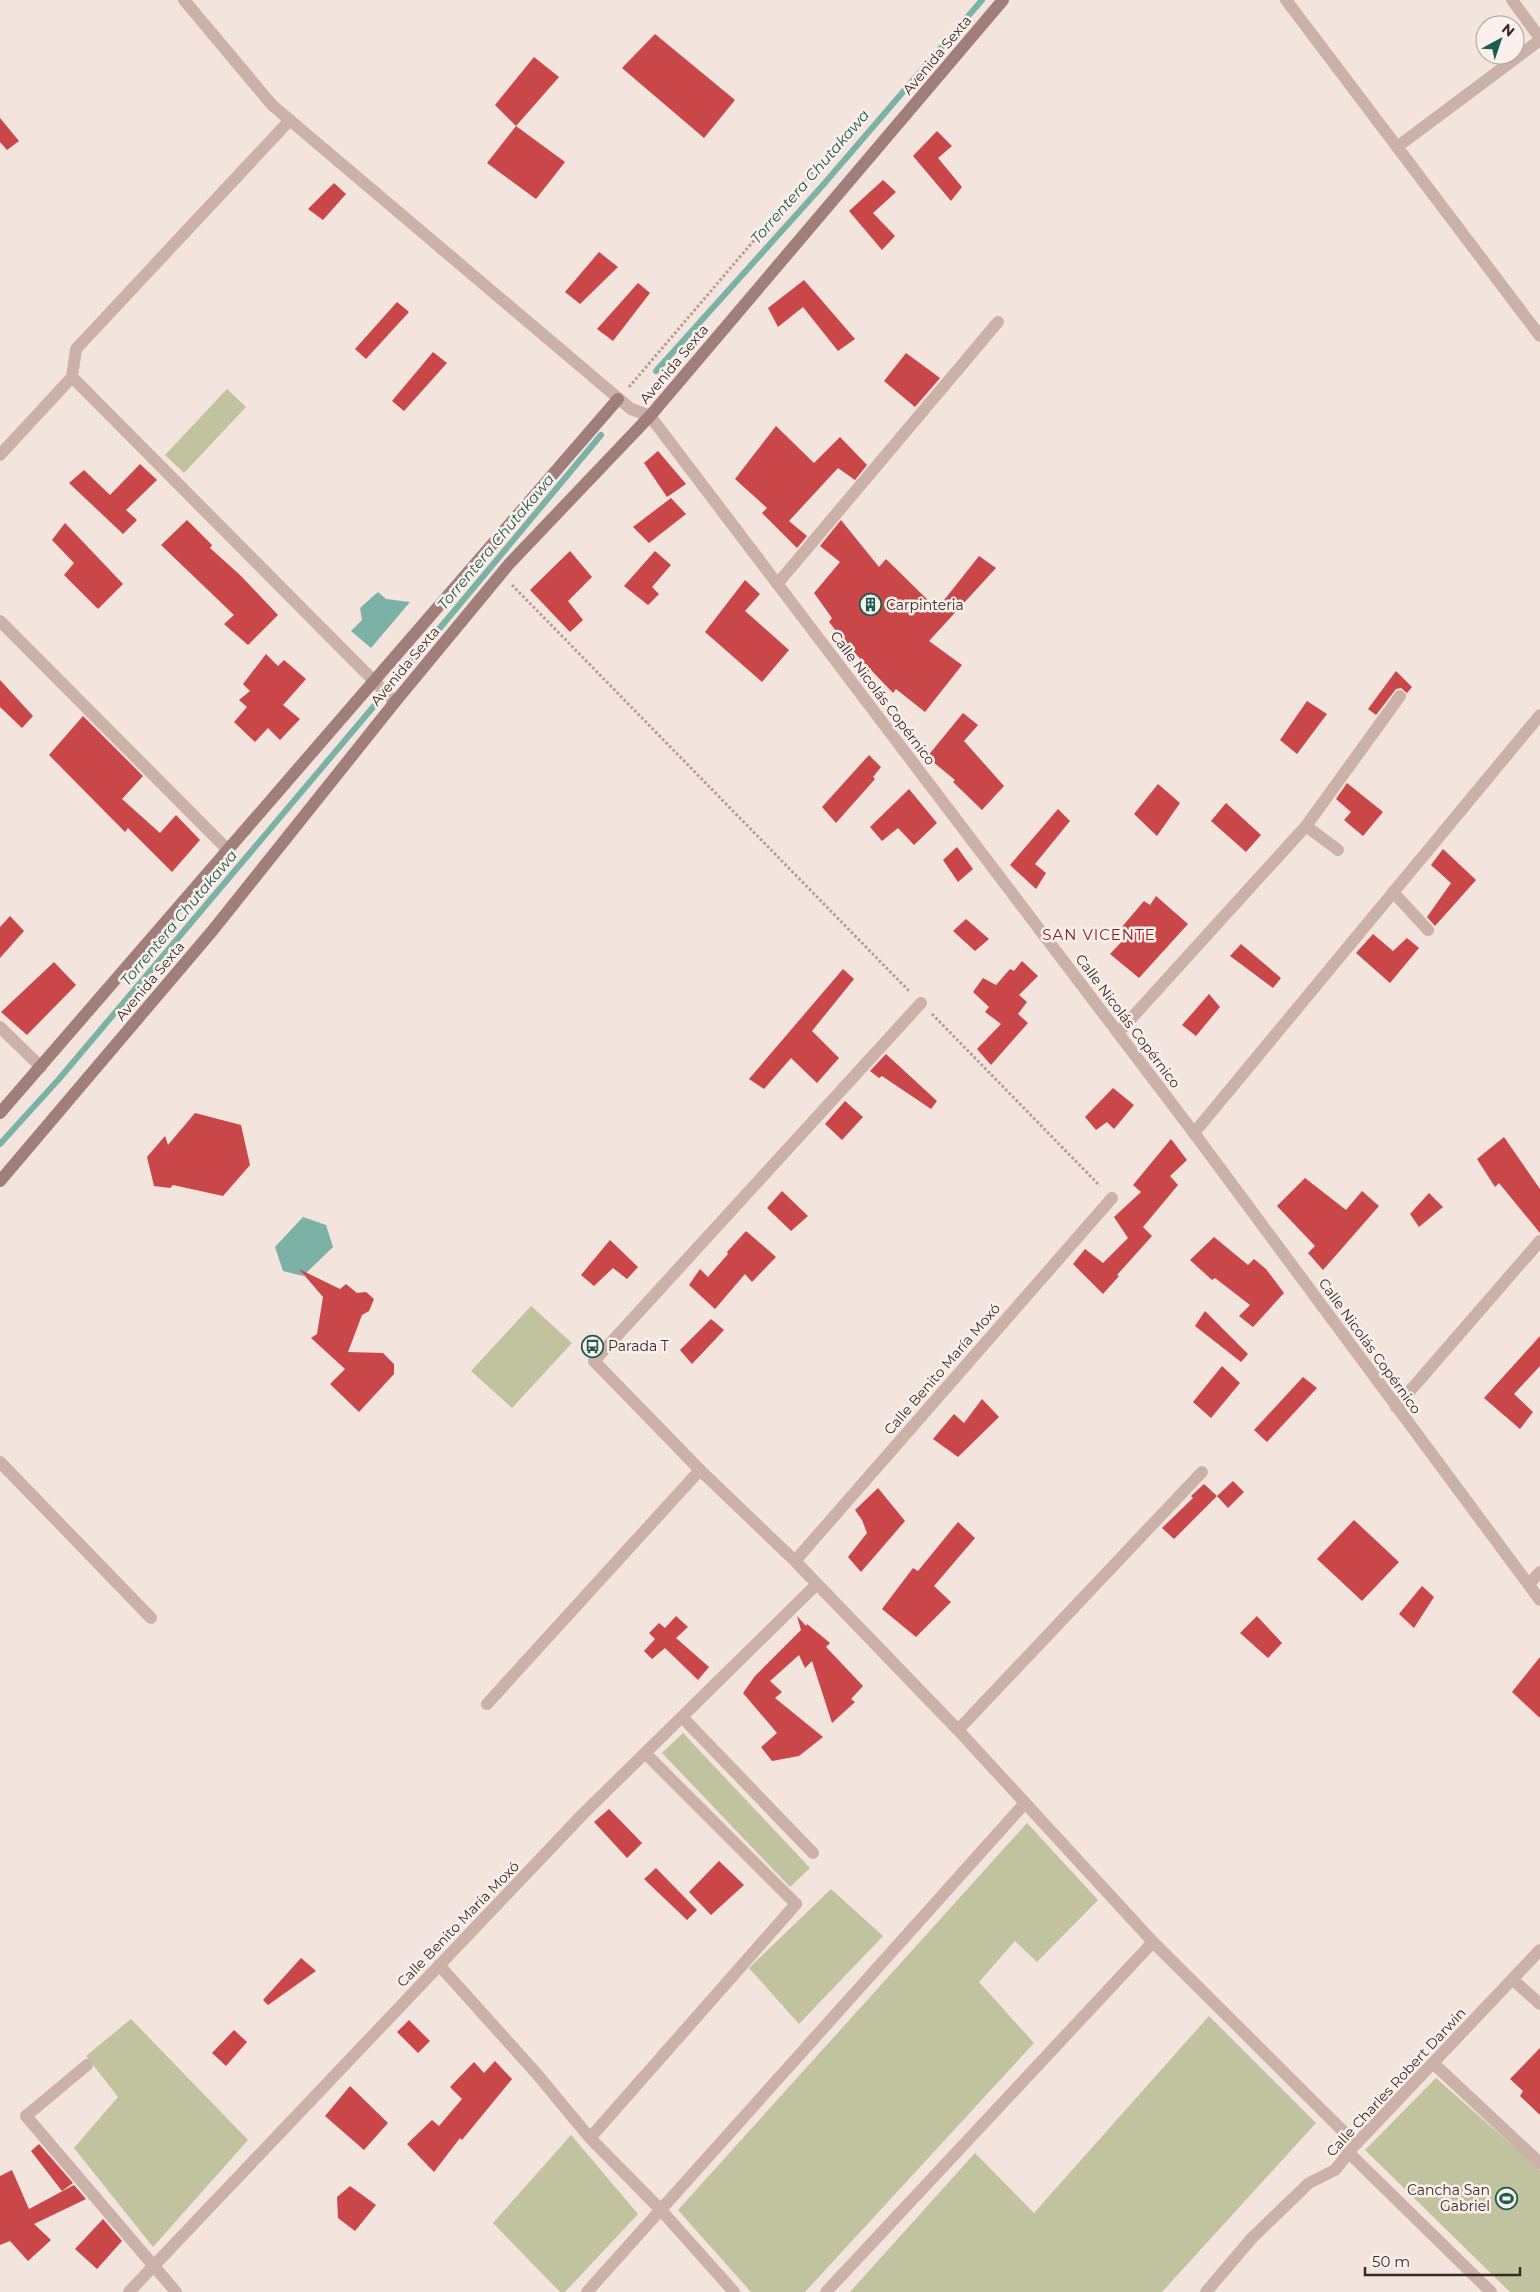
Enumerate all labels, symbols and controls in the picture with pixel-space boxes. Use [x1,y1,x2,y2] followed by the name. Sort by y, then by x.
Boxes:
[899,12,975,98] street label: Avenida Sexta
[1475,15,1525,65] north arrow
[1498,20,1518,41] text: N
[746,106,873,248] water label: Torrentera Chutakawa
[636,321,712,407] street label: Avenida Sexta
[433,470,558,614] water label: Torrentera Chutakawa
[858,593,882,617] building icon: Carpinteria
[886,596,964,614] place label: Carpinteria
[367,623,443,709] street label: Avenida Sexta
[827,627,940,769] street label: Calle Nicolás Copérnico
[116,846,241,990] water label: Torrentera Chutakawa
[1042,925,1156,944] district label: SAN VICENTE
[112,938,188,1024] street label: Avenida Sexta
[1072,950,1185,1092] street label: Calle Nicolás Copérnico
[1315,1275,1425,1418] street label: Calle Nicolás Copérnico
[880,1299,1004,1438] street label: Calle Benito María Moxó
[580,1334,604,1358] bus stop icon: Parada T
[608,1337,669,1355] place label: Parada T
[393,1857,523,1991] street label: Calle Benito María Moxó
[1322,2004,1470,2160] street label: Calle Charles Robert Darwin
[1407,2181,1490,2215] place label: Cancha San Gabriel
[1494,2186,1518,2210] sports icon: Cancha San Gabriel
[1365,2244,1520,2276] scale bar
[1372,2252,1410,2271] text: 50 m

